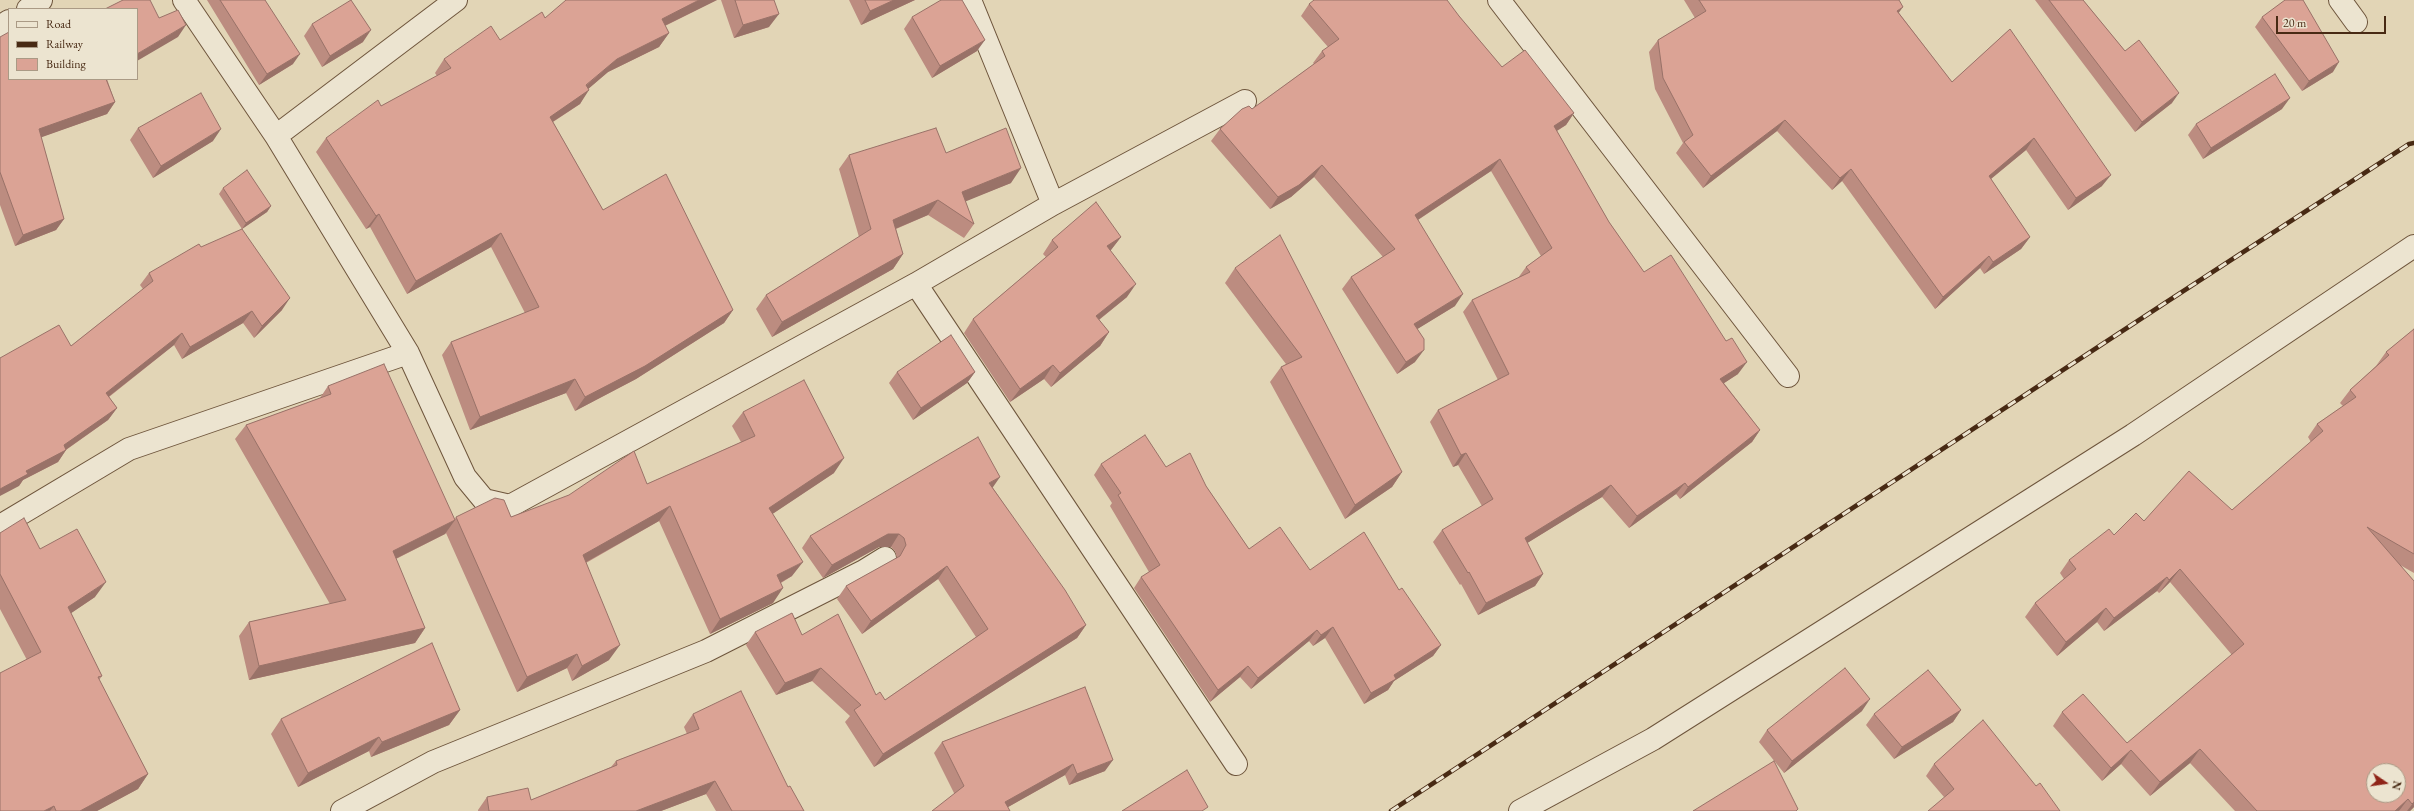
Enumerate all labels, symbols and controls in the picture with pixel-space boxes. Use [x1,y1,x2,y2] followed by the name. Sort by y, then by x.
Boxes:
[8,8,138,80] legend
[2278,8,2388,34] scale bar
[2283,15,2306,31] text: 20 m
[46,16,71,32] text: Road
[46,36,83,52] text: Railway
[46,56,86,72] text: Building
[2366,763,2406,803] north arrow
[2389,780,2405,791] text: N

